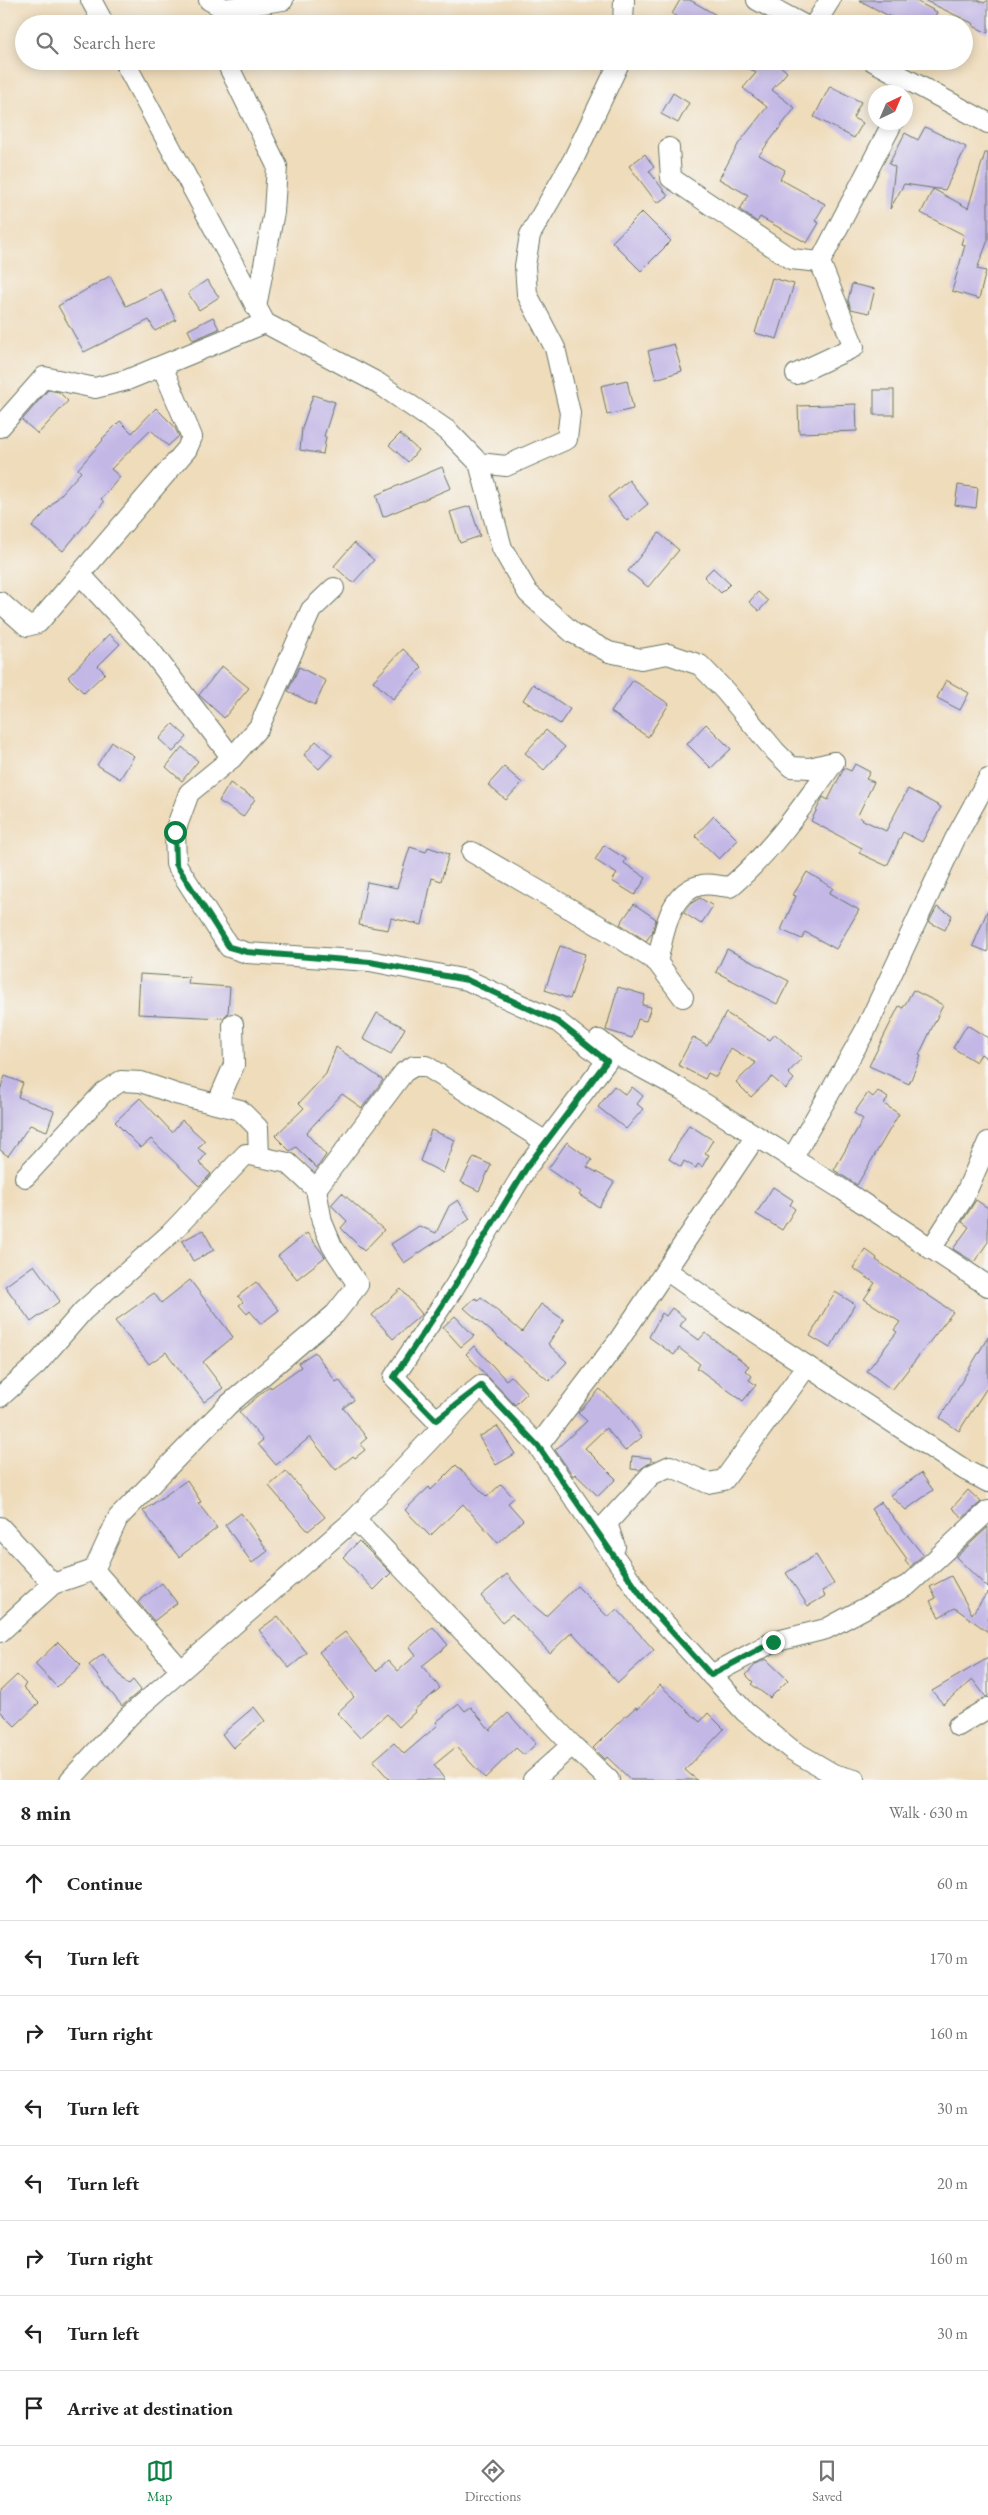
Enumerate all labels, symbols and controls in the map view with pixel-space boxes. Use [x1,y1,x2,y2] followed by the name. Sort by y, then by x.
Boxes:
[15,15,973,70] search box
[33,29,61,57] icon: search
[73,30,155,55] text: Search here
[868,85,913,130] north arrow
[164,821,187,844] route start
[762,1631,785,1654] route end
[20,1799,71,1826] text: 8 min
[889,1802,968,1823] text: Walk · 630 m
[20,1869,48,1897] icon: ahead
[67,1871,142,1896] text: Continue
[937,1873,968,1894] text: 60 m
[20,1944,48,1972] icon: left
[67,1946,139,1971] text: Turn left
[929,1948,968,1969] text: 170 m
[20,2019,48,2047] icon: right
[67,2021,153,2046] text: Turn right
[929,2023,968,2044] text: 160 m
[20,2094,48,2122] icon: left
[67,2096,139,2121] text: Turn left
[937,2098,968,2119] text: 30 m
[20,2169,48,2197] icon: left
[67,2171,139,2196] text: Turn left
[937,2173,968,2194] text: 20 m
[20,2244,48,2272] icon: right
[67,2246,153,2271] text: Turn right
[929,2248,968,2269] text: 160 m
[20,2319,48,2347] icon: left
[67,2321,139,2346] text: Turn left
[937,2323,968,2344] text: 30 m
[20,2394,48,2422] icon: arrive
[67,2396,233,2421] text: Arrive at destination
[146,2457,174,2505] tab: Map
[465,2457,521,2505] tab: Directions
[812,2457,842,2505] tab: Saved

